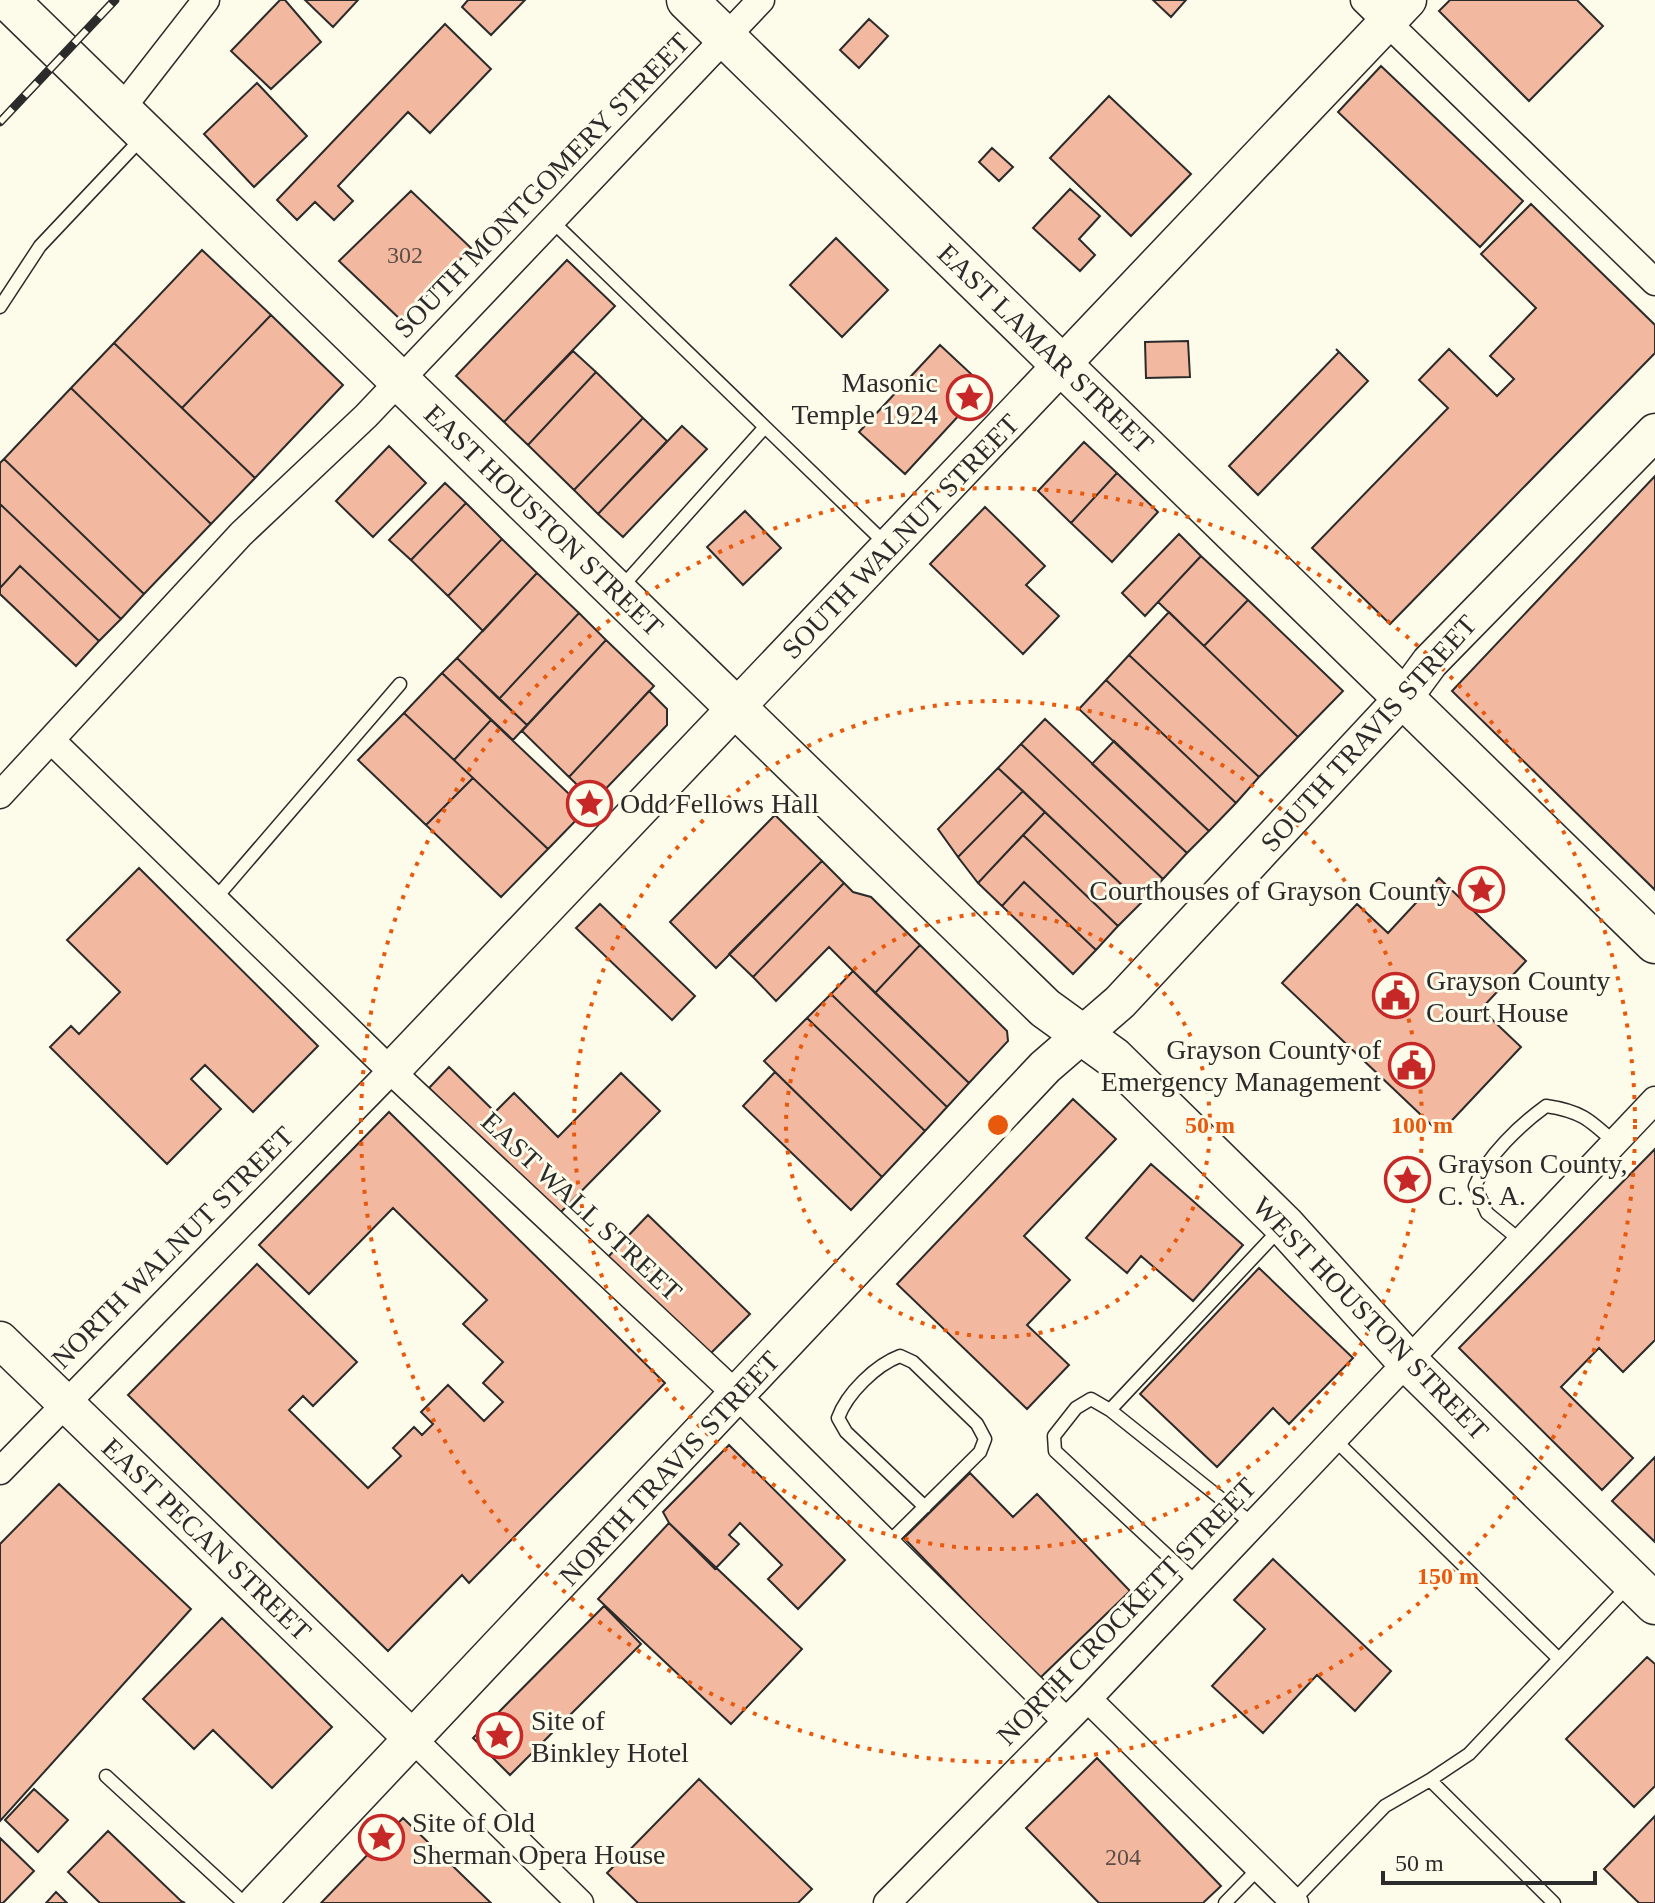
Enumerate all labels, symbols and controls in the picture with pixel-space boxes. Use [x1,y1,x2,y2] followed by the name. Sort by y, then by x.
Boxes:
[387,27,695,344] street label: SOUTH MONTGOMERY STREET
[932,237,1160,459] street label: EAST LAMAR STREET
[387,242,423,268] house number: 302
[791,367,938,430] place label: Masonic Temple 1924
[945,374,993,422] place icon: Masonic Temple 1924
[418,398,669,642] street label: EAST HOUSTON STREET
[776,408,1025,665] street label: SOUTH WALNUT STREET
[1254,609,1483,858] street label: SOUTH TRAVIS STREET
[565,779,613,827] place icon: Odd Fellows Hall
[620,788,819,819] place label: Odd Fellows Hall
[1458,866,1506,914] place icon: Courthouses of Grayson County
[1089,875,1451,906] place label: Courthouses of Grayson County
[1426,965,1610,1028] place label: Grayson County Court House
[1371,972,1419,1020] public building icon: Grayson County Court House
[1101,1034,1382,1097] place label: Grayson County of Emergency Management
[1388,1041,1436,1089] public building icon: Grayson County of Emergency Management
[475,1106,688,1307] street label: EAST WALL STREET
[984,1111,1012,1139] centre of rings
[1185,1112,1235,1138] text: 50 m
[1391,1112,1453,1138] text: 100 m
[45,1120,299,1374] street label: NORTH WALNUT STREET
[1438,1148,1628,1211] place label: Grayson County, C. S. A.
[1383,1155,1431,1203] place icon: Grayson County, C. S. A.
[1246,1190,1495,1446] street label: WEST HOUSTON STREET
[553,1345,786,1592] street label: NORTH TRAVIS STREET
[96,1432,317,1647] street label: EAST PECAN STREET
[991,1472,1262,1751] street label: NORTH CROCKETT STREET
[1417,1563,1479,1589] text: 150 m
[531,1705,689,1768] place label: Site of Binkley Hotel
[476,1712,524,1760] place icon: Site of Binkley Hotel
[412,1807,665,1870] place label: Site of Old Sherman Opera House
[357,1814,405,1862] place icon: Site of Old Sherman Opera House
[1383,1835,1595,1885] scale bar
[1105,1844,1141,1870] house number: 204
[1395,1850,1444,1876] text: 50 m

